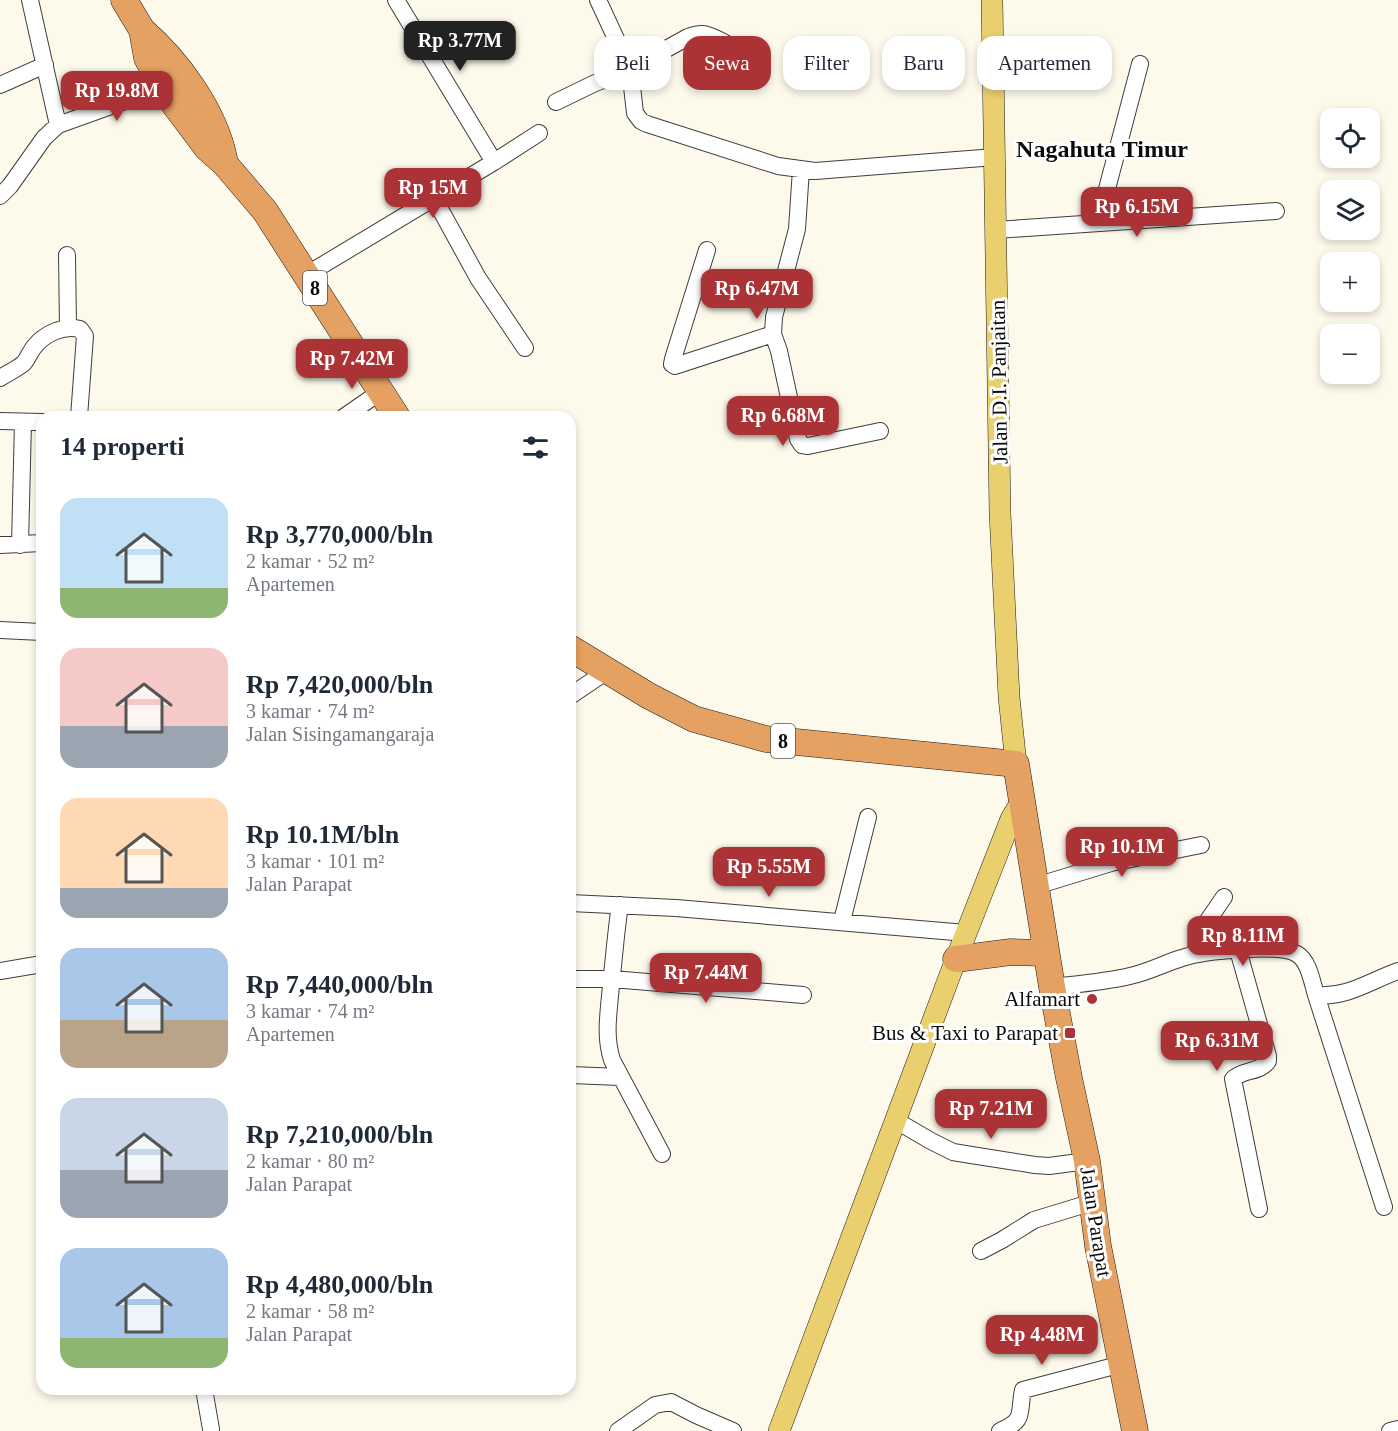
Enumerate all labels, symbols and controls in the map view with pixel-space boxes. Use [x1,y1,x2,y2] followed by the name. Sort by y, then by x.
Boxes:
[398,21,522,72] pin: Rp 3.77M
[418,29,502,51] text: Rp 3.77M
[594,36,671,90] chip: Beli
[683,36,771,90] chip: Sewa
[783,36,870,90] chip: Filter
[882,36,965,90] chip: Baru
[977,36,1112,90] chip: Apartemen
[55,71,179,122] pin: Rp 19.8M
[75,79,159,101] text: Rp 19.8M
[1320,108,1380,384] map controls
[1320,108,1380,168] button: locate
[1016,136,1188,162] district label: Nagahuta Timur
[384,168,482,219] pin: Rp 15M
[398,176,468,198] text: Rp 15M
[1320,180,1380,240] button: layers
[1075,187,1199,238] pin: Rp 6.15M
[1095,195,1179,217] text: Rp 6.15M
[1320,252,1380,312] button: +
[695,269,819,320] pin: Rp 6.47M
[303,271,327,305] road number: 8
[715,277,799,299] text: Rp 6.47M
[986,299,1012,464] street label: Jalan D.I. Panjaitan
[1320,324,1380,384] button: −
[290,339,414,390] pin: Rp 7.42M
[310,347,394,369] text: Rp 7.42M
[721,396,845,447] pin: Rp 6.68M
[741,404,825,426] text: Rp 6.68M
[519,431,552,464] icon: filters
[60,432,184,461] text: 14 properti
[246,520,433,549] text: Rp 3,770,000/bln
[108,522,180,594] icon: home
[246,550,374,572] text: 2 kamar · 52 m²
[246,573,335,595] text: Apartemen
[246,670,433,699] text: Rp 7,420,000/bln
[108,672,180,744] icon: home
[246,700,374,722] text: 3 kamar · 74 m²
[246,723,434,745] text: Jalan Sisingamangaraja
[771,724,795,758] road number: 8
[246,820,399,849] text: Rp 10.1M/bln
[108,822,180,894] icon: home
[1060,827,1184,878] pin: Rp 10.1M
[1080,835,1164,857] text: Rp 10.1M
[707,847,831,898] pin: Rp 5.55M
[246,850,384,872] text: 3 kamar · 101 m²
[727,855,811,877] text: Rp 5.55M
[246,873,352,895] text: Jalan Parapat
[1181,916,1305,967] pin: Rp 8.11M
[1201,924,1285,946] text: Rp 8.11M
[644,953,768,1004] pin: Rp 7.44M
[664,961,748,983] text: Rp 7.44M
[246,970,433,999] text: Rp 7,440,000/bln
[108,972,180,1044] icon: home
[1004,987,1080,1011] place label: Alfamart
[1085,992,1099,1006] marker: Alfamart
[246,1000,374,1022] text: 3 kamar · 74 m²
[872,1021,1058,1045] place label: Bus & Taxi to Parapat
[1155,1021,1279,1072] pin: Rp 6.31M
[246,1023,335,1045] text: Apartemen
[1063,1026,1077,1040] marker: Bus & Taxi to Parapat
[1175,1029,1259,1051] text: Rp 6.31M
[929,1089,1053,1140] pin: Rp 7.21M
[949,1097,1033,1119] text: Rp 7.21M
[246,1120,433,1149] text: Rp 7,210,000/bln
[108,1122,180,1194] icon: home
[246,1150,374,1172] text: 2 kamar · 80 m²
[1075,1165,1117,1279] street label: Jalan Parapat
[246,1173,352,1195] text: Jalan Parapat
[246,1270,433,1299] text: Rp 4,480,000/bln
[108,1272,180,1344] icon: home
[246,1300,374,1322] text: 2 kamar · 58 m²
[980,1315,1104,1366] pin: Rp 4.48M
[246,1323,352,1345] text: Jalan Parapat
[1000,1323,1084,1345] text: Rp 4.48M

